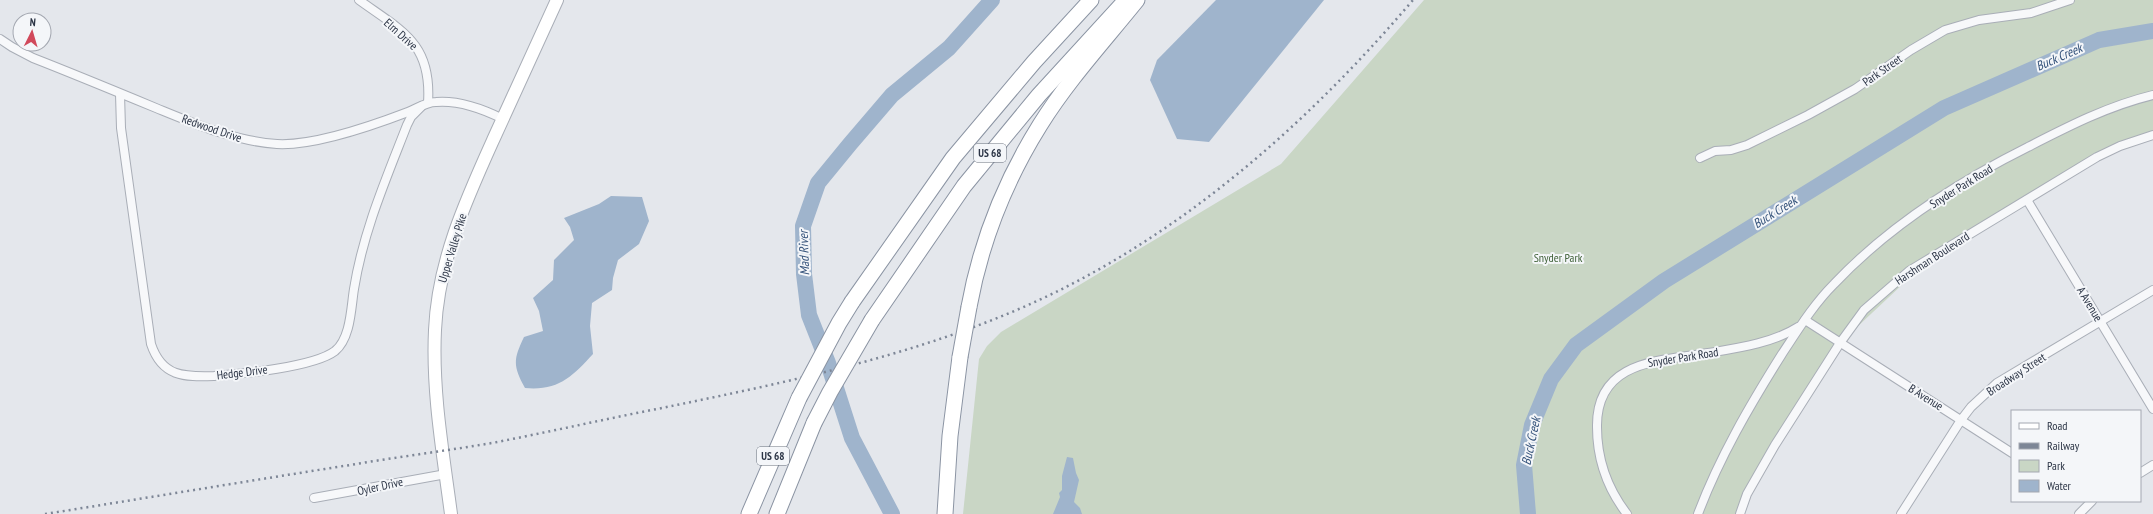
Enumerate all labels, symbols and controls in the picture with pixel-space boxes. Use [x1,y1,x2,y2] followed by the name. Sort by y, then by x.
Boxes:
[12,12,52,52] north arrow
[29,15,36,29] text: N
[381,15,421,53] street label: Elm Drive
[2033,38,2087,75] water label: Buck Creek
[1859,51,1905,89] street label: Park Street
[180,111,244,145] street label: Redwood Drive
[974,144,1006,162] road number: US 68
[1927,161,1995,211] street label: Snyder Park Road
[1750,191,1802,232] water label: Buck Creek
[434,212,470,284] street label: Upper Valley Pike
[795,228,813,276] water label: Mad River
[1892,228,1972,288] street label: Harshman Boulevard
[1534,250,1583,265] park label: Snyder Park
[2074,284,2106,324] street label: A Avenue
[1647,344,1719,370] street label: Snyder Park Road
[1984,349,2049,399] street label: Broadway Street
[216,361,268,383] street label: Hedge Drive
[1906,381,1946,414] street label: B Avenue
[2011,410,2141,502] legend
[1518,413,1545,467] water label: Buck Creek
[2047,418,2067,433] text: Road
[2047,438,2080,453] text: Railway
[757,447,789,465] road number: US 68
[2047,458,2065,473] text: Park
[356,474,404,498] street label: Oyler Drive
[2047,478,2072,493] text: Water

